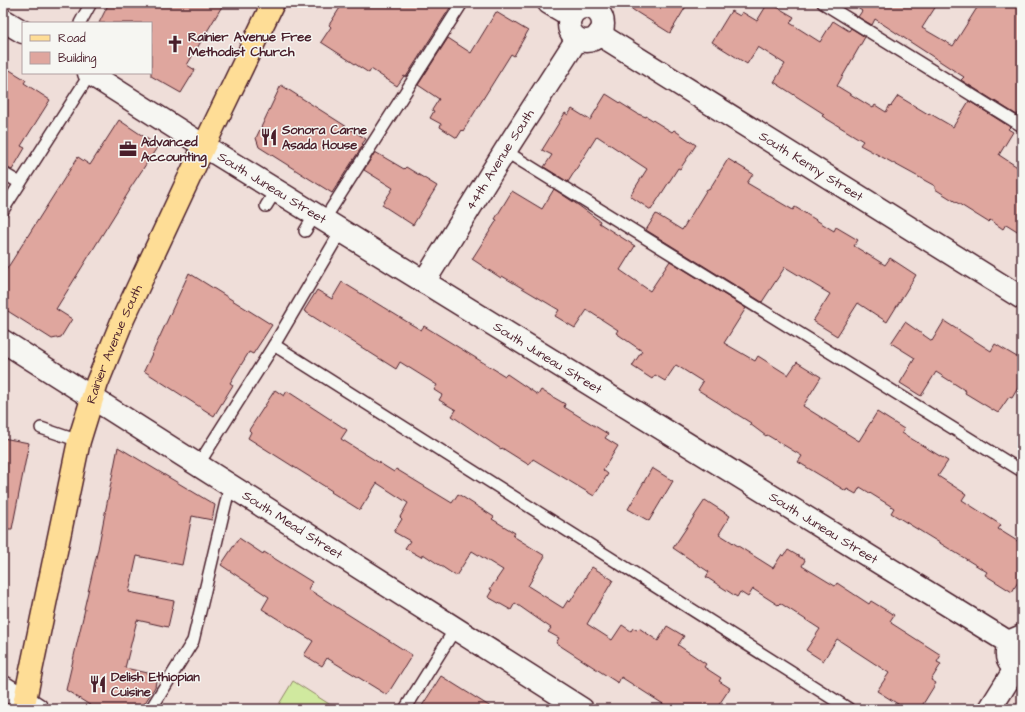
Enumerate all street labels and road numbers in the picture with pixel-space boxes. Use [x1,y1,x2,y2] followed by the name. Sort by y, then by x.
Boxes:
[462,105,539,214] street label: 44th Avenue South
[756,127,867,206] street label: South Kenny Street
[214,147,330,229] street label: South Juneau Street
[82,281,147,406] street label: Rainier Avenue South
[490,318,606,399] street label: South Juneau Street
[239,486,347,564] street label: South Mead Street
[766,488,882,569] street label: South Juneau Street

